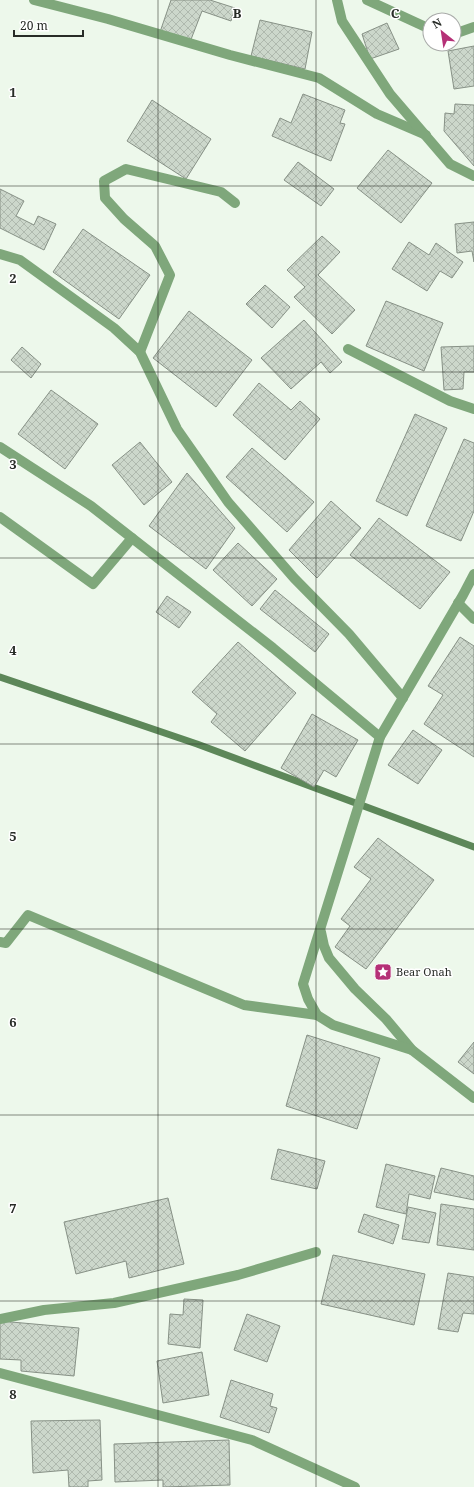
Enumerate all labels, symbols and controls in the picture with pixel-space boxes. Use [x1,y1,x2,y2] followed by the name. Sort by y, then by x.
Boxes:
[233,4,242,22] text: B
[391,4,400,22] text: C
[14,12,83,38] scale bar
[422,12,462,52] north arrow
[429,14,445,32] text: N
[20,17,48,34] text: 20 m
[9,83,17,101] text: 1
[9,269,17,287] text: 2
[9,455,17,473] text: 3
[9,641,17,659] text: 4
[9,827,17,845] text: 5
[373,962,393,982] place icon: Bear Onah
[396,964,452,979] place label: Bear Onah
[9,1013,17,1031] text: 6
[9,1199,17,1217] text: 7
[9,1385,17,1403] text: 8

